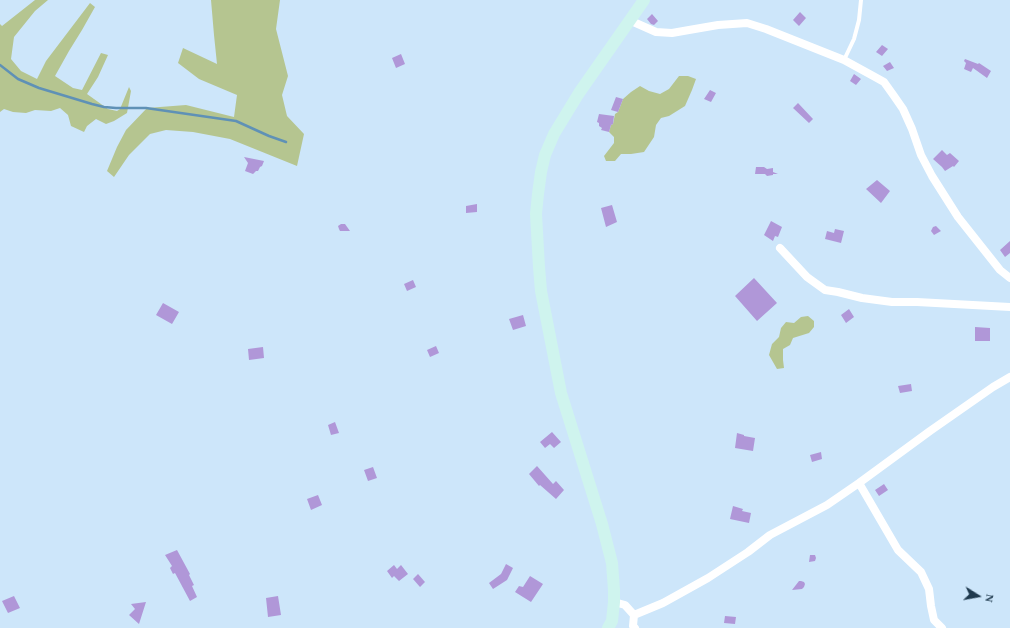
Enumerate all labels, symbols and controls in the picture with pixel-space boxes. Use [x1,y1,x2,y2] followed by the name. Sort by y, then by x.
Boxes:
[958,576,998,616] north arrow
[983,593,996,603] text: N

